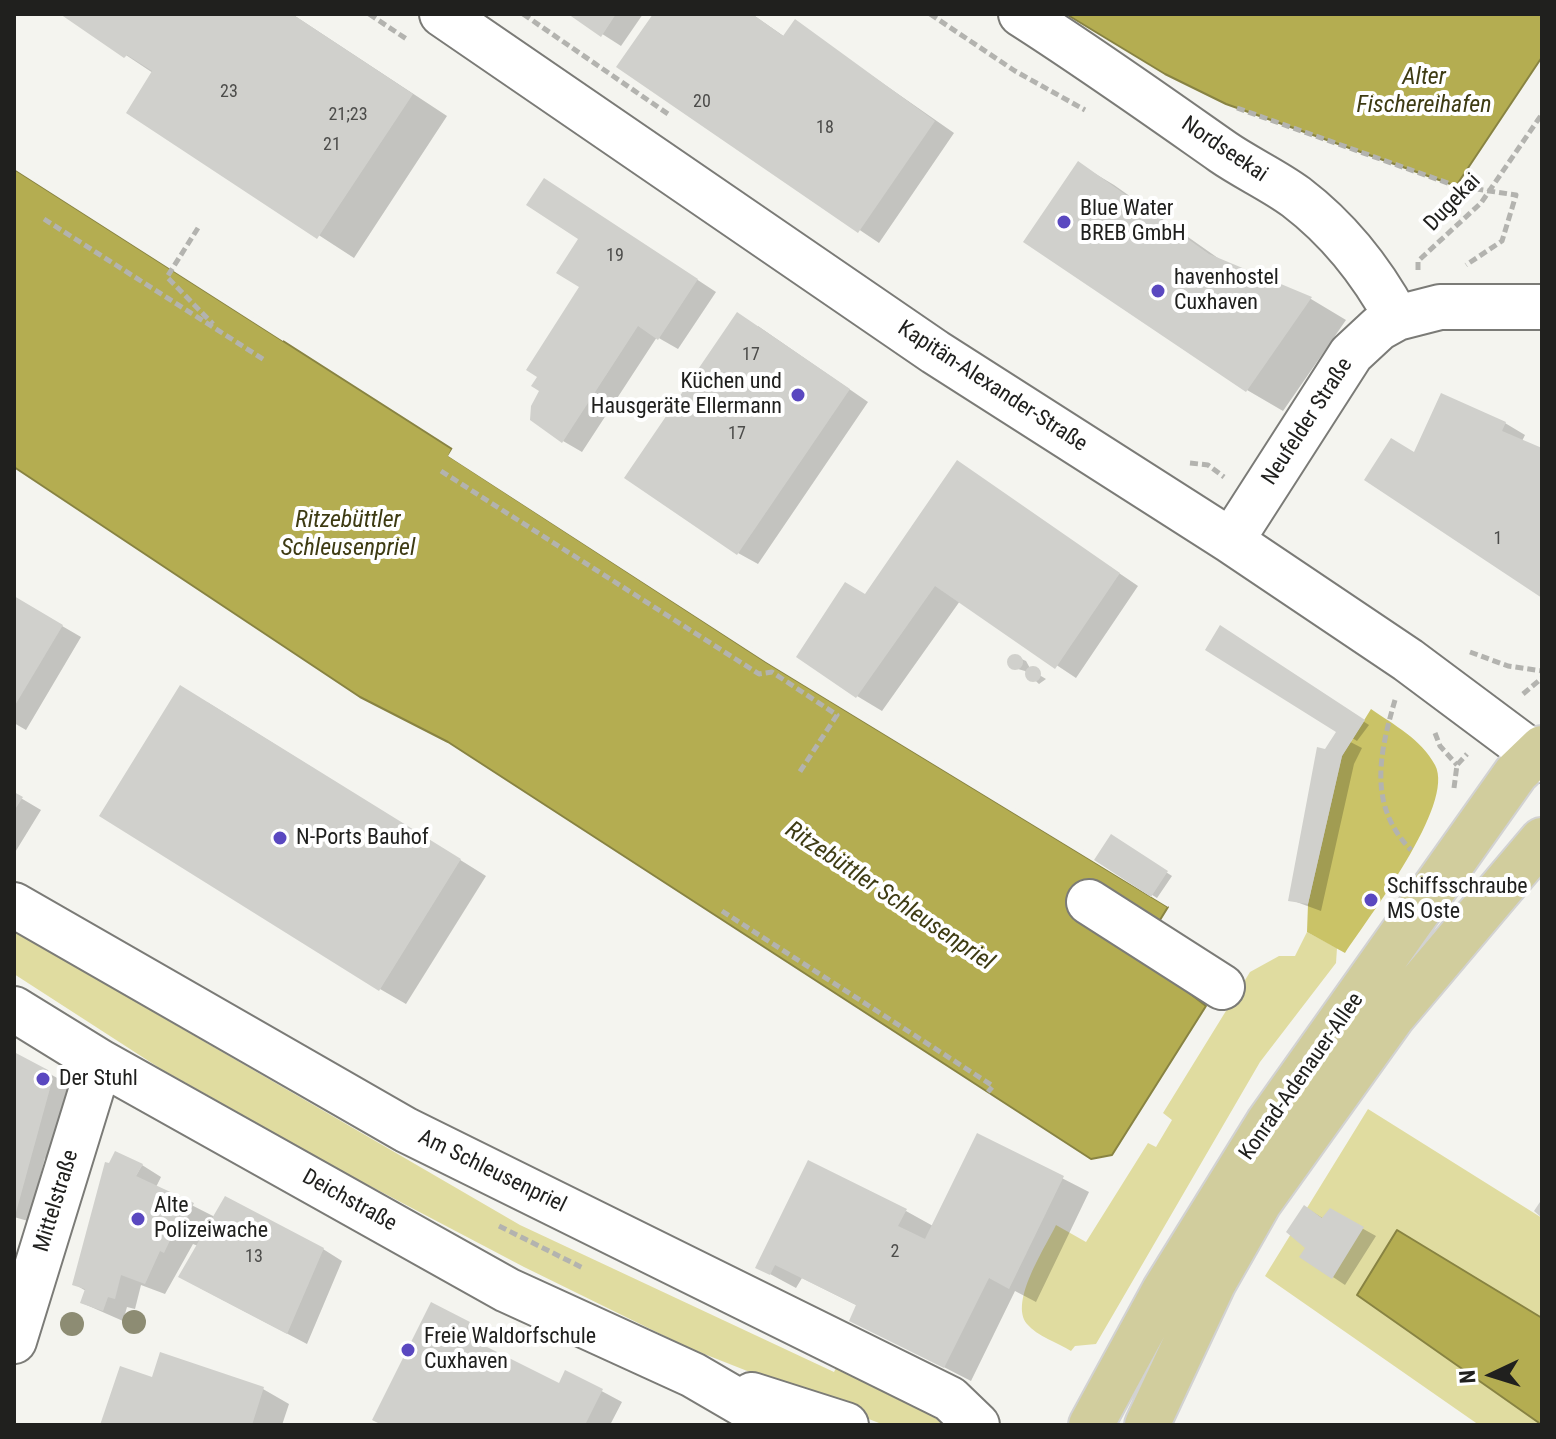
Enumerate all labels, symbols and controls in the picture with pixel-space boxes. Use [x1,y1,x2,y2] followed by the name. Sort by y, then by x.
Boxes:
[1357,64,1491,120] water label: Alter Fischereihafen
[220,81,238,103] house number: 23
[693,91,711,113] house number: 20
[328,104,368,126] house number: 21;23
[1176,112,1272,188] street label: Nordseekai
[816,117,834,139] house number: 18
[323,134,341,156] house number: 21
[1419,169,1487,237] street label: Dugekai
[1080,196,1186,248] place label: Blue Water BREB GmbH
[1055,213,1073,231] marker: Blue Water BREB GmbH
[606,245,624,267] house number: 19
[1174,265,1279,316] place label: havenhostel Cuxhaven
[1149,282,1167,300] marker: havenhostel Cuxhaven
[892,316,1092,458] street label: Kapitän-Alexander-Straße
[742,344,760,366] house number: 17
[1257,354,1359,490] street label: Neufelder Straße
[591,369,782,420] place label: Küchen und Hausgeräte Ellermann
[789,386,807,404] marker: Küchen und Hausgeräte Ellermann
[728,423,746,445] house number: 17
[281,507,415,563] water label: Ritzebüttler Schleusenpriel
[1494,528,1502,550] house number: 1
[779,816,999,978] water label: Ritzebüttler Schleusenpriel
[296,825,429,851] place label: N-Ports Bauhof
[271,829,289,847] marker: N-Ports Bauhof
[1387,874,1528,926] place label: Schiffsschraube MS Oste
[1362,891,1380,909] marker: Schiffsschraube MS Oste
[1234,988,1370,1166] street label: Konrad-Adenauer-Allee
[59,1066,138,1092] place label: Der Stuhl
[34,1070,52,1088] marker: Der Stuhl
[414,1125,570,1219] street label: Am Schleusenpriel
[29,1147,85,1255] street label: Mittelstraße
[297,1164,401,1238] street label: Deichstraße
[154,1193,268,1244] place label: Alte Polizeiwache
[129,1210,147,1228] marker: Alte Polizeiwache
[891,1241,899,1263] house number: 2
[245,1246,263,1268] house number: 13
[424,1324,596,1376] place label: Freie Waldorfschule Cuxhaven
[1452,1335,1532,1415] north arrow
[399,1341,417,1359] marker: Freie Waldorfschule Cuxhaven
[1455,1369,1481,1384] text: N

